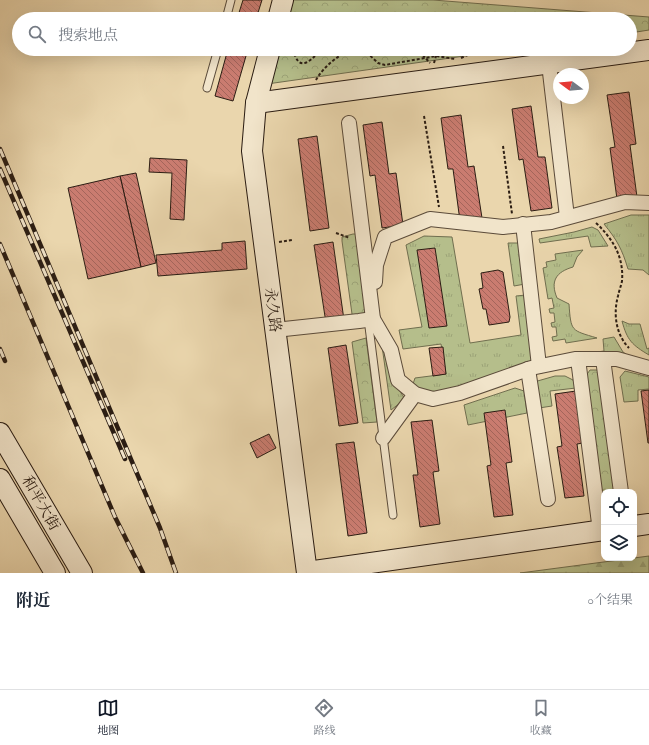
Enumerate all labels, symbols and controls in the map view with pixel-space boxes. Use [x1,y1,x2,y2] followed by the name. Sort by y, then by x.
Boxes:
[12,12,637,56] search box
[26,23,48,45] icon: search
[58,26,118,45] text: 搜索地点
[553,68,589,104] north arrow
[260,287,285,334] street label: 永久路
[17,473,64,534] street label: 和平大街
[601,489,637,561] map controls
[601,489,637,525] button: locate
[601,525,637,561] button: layers
[16,591,50,612] text: 附近
[588,592,633,609] text: 0个结果
[97,697,119,738] tab: 地图
[313,697,335,738] tab: 路线
[530,697,552,738] tab: 收藏

